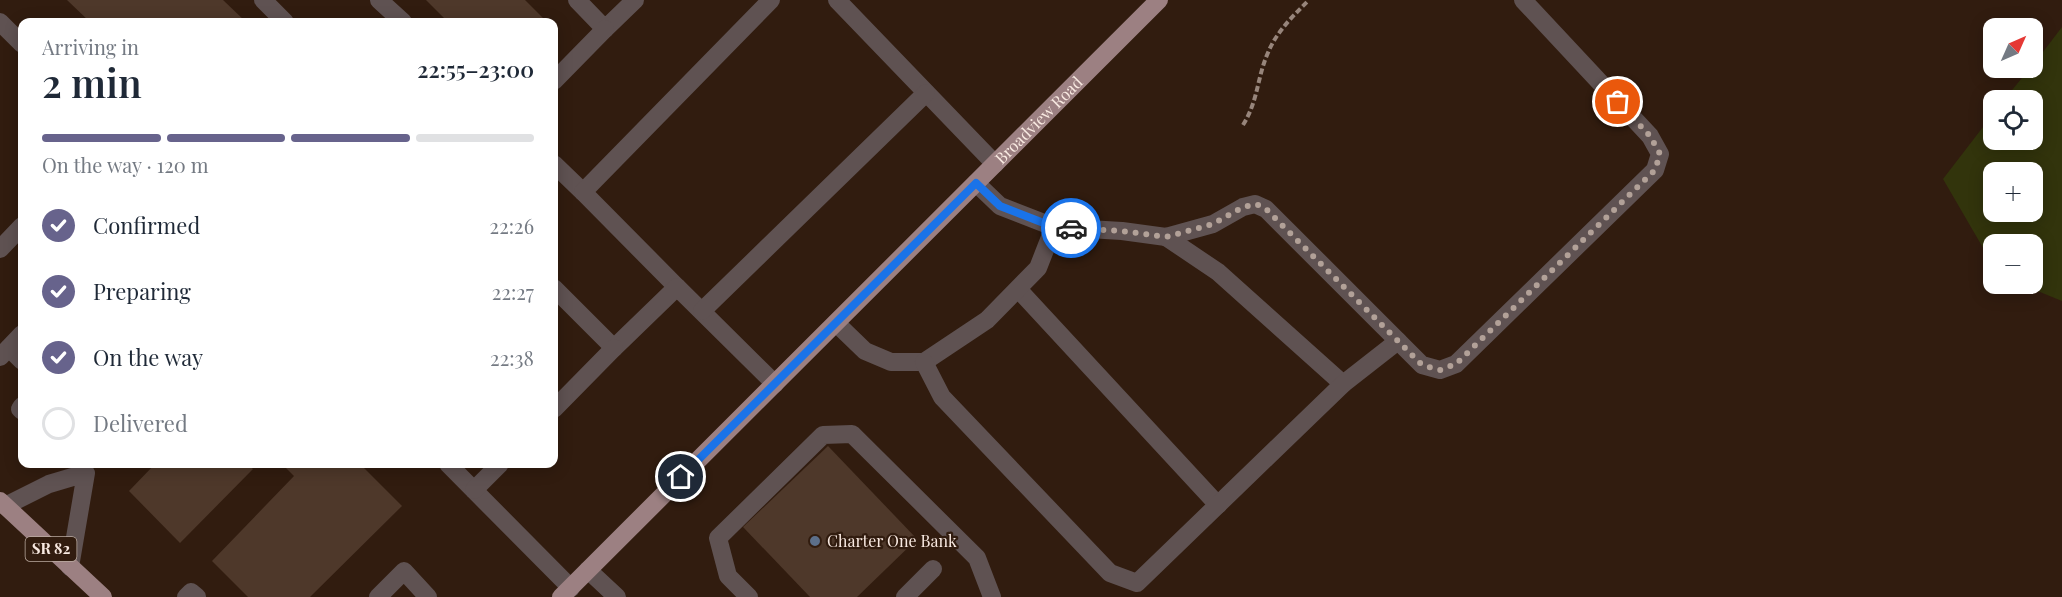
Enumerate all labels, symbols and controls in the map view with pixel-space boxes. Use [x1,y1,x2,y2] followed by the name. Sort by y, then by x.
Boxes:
[1983,18,2043,78] north arrow
[1983,18,2043,294] map controls
[42,33,139,60] text: Arriving in
[417,54,534,84] text: 22:55–23:00
[42,56,142,108] text: 2 min
[990,71,1087,168] street label: Broadview Road
[1592,76,1643,127] pin
[1601,85,1634,118] icon: bag
[1983,90,2043,150] button: locate
[42,151,209,178] text: On the way · 120 m
[1983,162,2043,222] button: +
[1041,198,1101,258] courier
[42,209,75,242] icon: check
[93,210,200,240] text: Confirmed
[490,212,534,239] text: 22:26
[1055,212,1088,245] icon: car
[1983,234,2043,294] button: −
[42,275,75,308] icon: check
[93,276,191,306] text: Preparing
[492,278,534,305] text: 22:27
[42,341,75,374] icon: check
[93,342,203,372] text: On the way
[490,344,534,371] text: 22:38
[93,408,188,438] text: Delivered
[655,451,706,502] pin
[664,460,697,493] icon: home
[827,530,957,551] place label: Charter One Bank
[808,534,822,548] marker: Charter One Bank
[26,537,76,561] road number: SR 82

